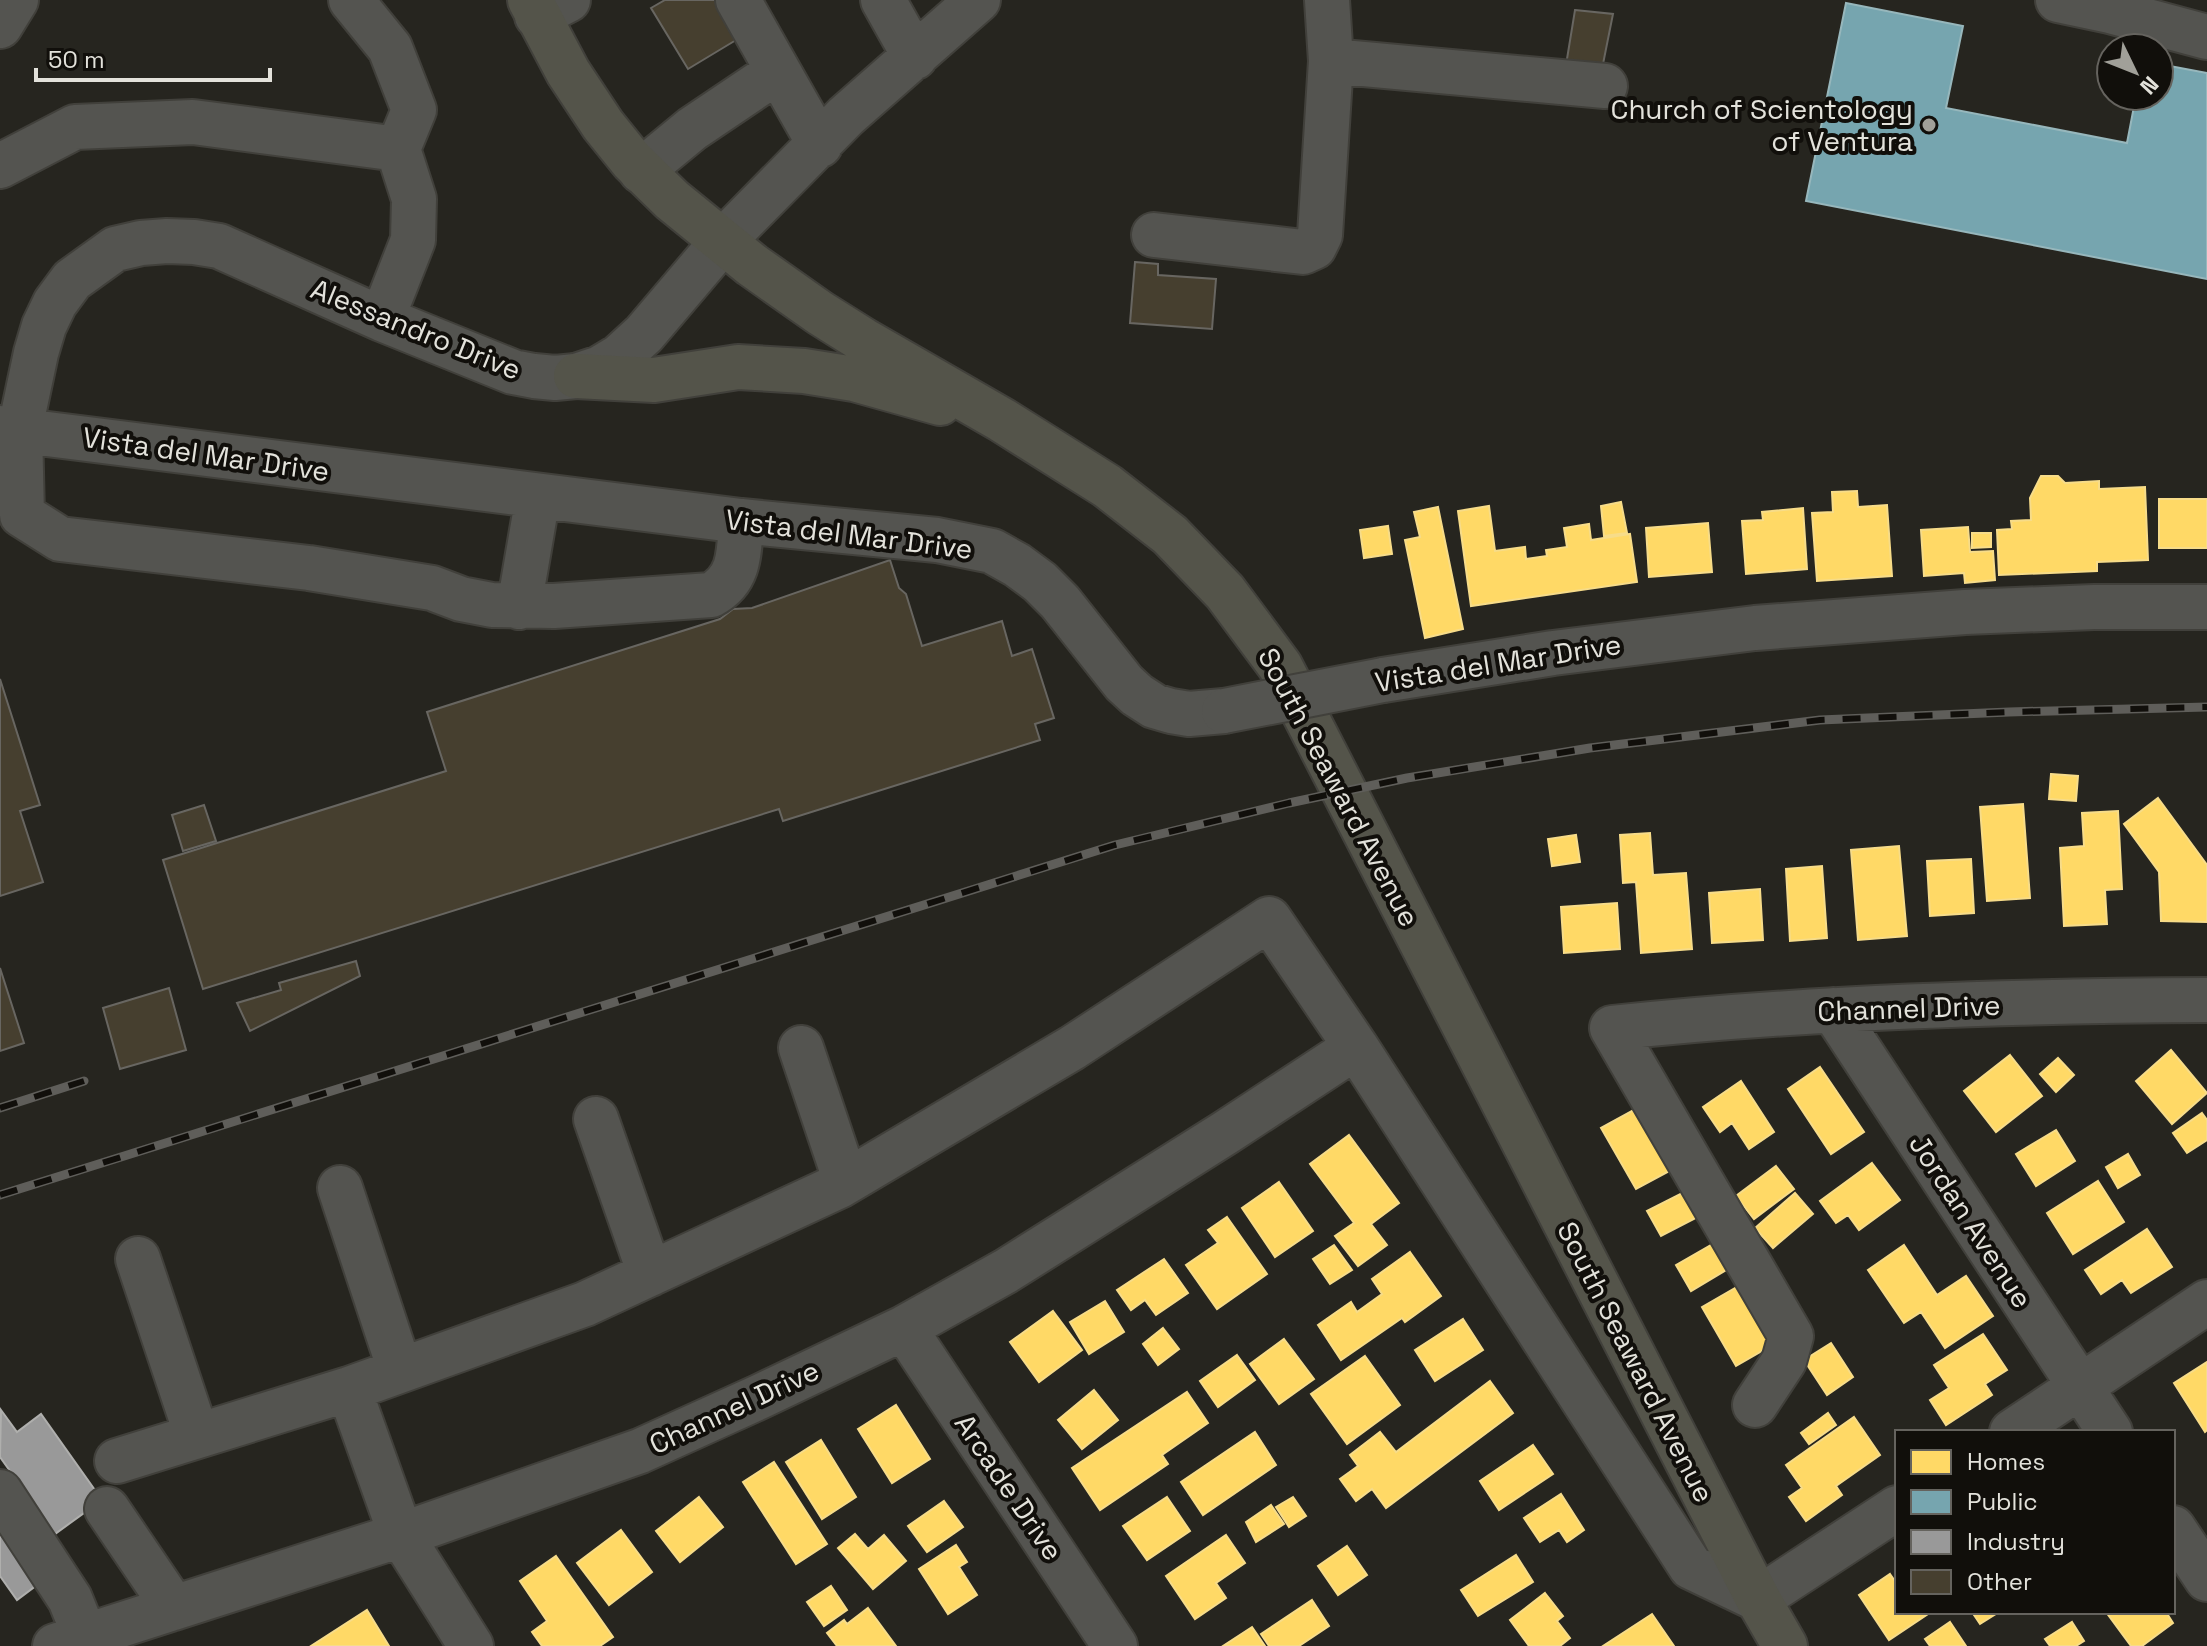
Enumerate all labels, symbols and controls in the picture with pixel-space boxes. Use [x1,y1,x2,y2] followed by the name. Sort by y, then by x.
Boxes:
[36,32,270,82] scale bar
[2095,32,2175,112] north arrow
[48,44,105,75] text: 50 m
[2134,71,2165,101] text: N
[1610,91,1913,159] place label: Church of Scientology of Ventura
[1920,116,1938,134] marker: Church of Scientology of Ventura
[306,270,526,388] street label: Alessandro Drive
[80,419,332,489] street label: Vista del Mar Drive
[723,501,975,567] street label: Vista del Mar Drive
[1372,626,1624,700] street label: Vista del Mar Drive
[1250,641,1428,933] street label: South Seaward Avenue
[1817,987,2001,1029] street label: Channel Drive
[1901,1127,2041,1315] street label: Jordan Avenue
[1549,1216,1723,1508] street label: South Seaward Avenue
[643,1352,825,1462] street label: Channel Drive
[947,1407,1071,1567] street label: Arcade Drive
[1895,1430,2175,1614] legend
[1967,1446,2045,1477] text: Homes
[1967,1486,2038,1517] text: Public
[1967,1526,2065,1557] text: Industry
[1967,1566,2032,1597] text: Other

